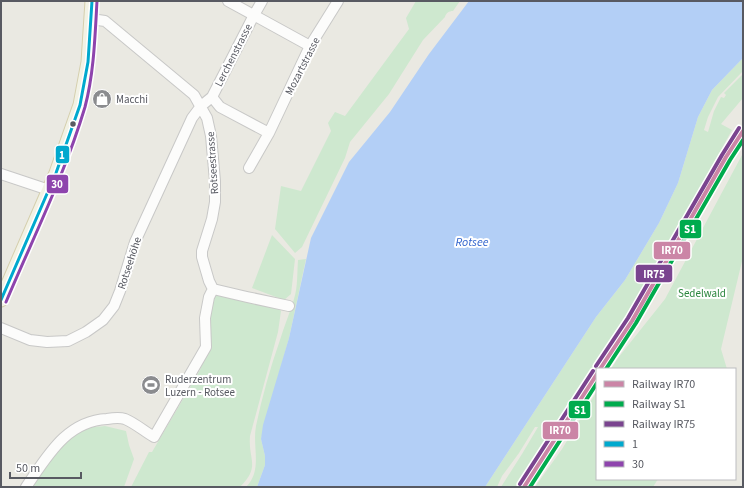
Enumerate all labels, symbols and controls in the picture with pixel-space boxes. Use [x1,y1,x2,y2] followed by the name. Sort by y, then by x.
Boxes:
[211,21,256,89] street label: Lerchenstrasse
[281,34,324,98] street label: Mozartstrasse
[91,88,113,110] shop icon: Macchi
[116,92,148,107] place label: Macchi
[68,119,78,129] unlabelled marker
[203,131,222,195] street label: Rotseestrasse
[55,145,70,164] line badge: 1
[59,148,65,163] text: 1
[46,174,69,194] line badge: 30
[51,177,63,192] text: 30
[679,219,702,239] line badge: S1
[684,222,696,237] text: S1
[114,234,145,291] street label: Rotseehöhe
[456,234,489,251] water label: Rotsee
[653,241,691,260] line badge: IR70
[661,243,683,258] text: IR70
[635,264,673,283] line badge: IR75
[643,267,665,282] text: IR75
[678,286,726,301] park label: Sedelwald
[596,368,736,480] legend
[165,372,235,400] place label: Ruderzentrum Luzern - Rotsee
[140,374,162,396] sports icon: Ruderzentrum Luzern - Rotsee
[632,376,695,393] text: Railway IR70
[632,396,686,413] text: Railway S1
[568,400,591,419] line badge: S1
[574,403,586,418] text: S1
[632,416,695,433] text: Railway IR75
[542,421,579,440] line badge: IR70
[549,423,571,438] text: IR70
[632,436,638,453] text: 1
[10,454,81,480] scale bar
[632,456,644,473] text: 30
[16,460,40,477] text: 50 m

